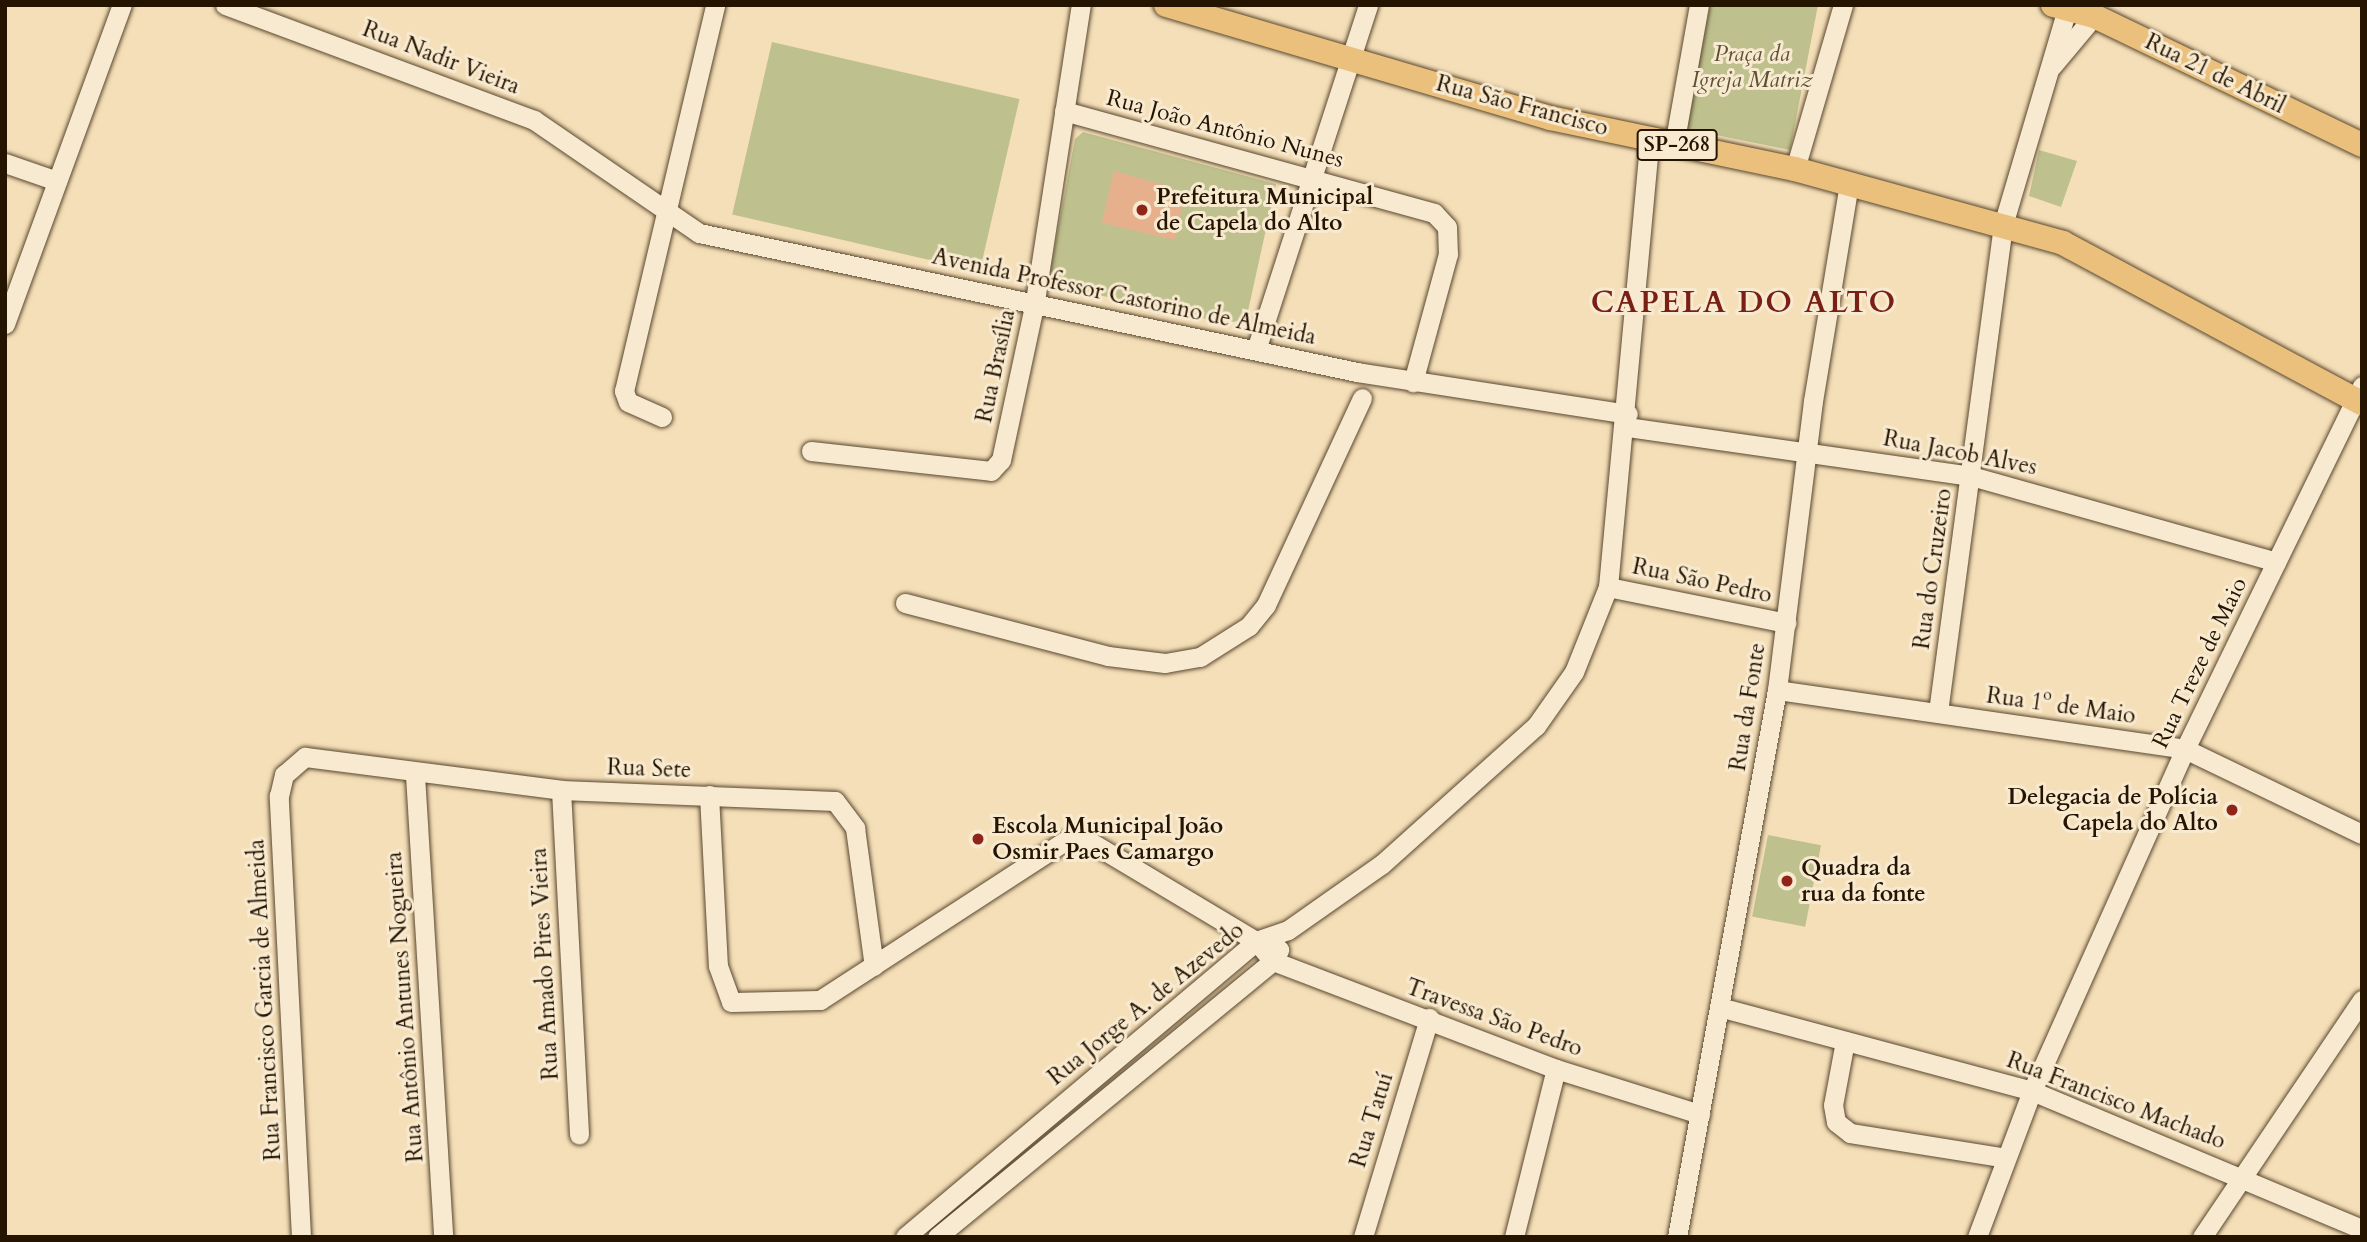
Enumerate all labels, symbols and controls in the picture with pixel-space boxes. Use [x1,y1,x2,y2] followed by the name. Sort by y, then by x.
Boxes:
[359,15,523,101] street label: Rua Nadir Vieira
[2140,28,2290,120] street label: Rua 21 de Abril
[1691,40,1813,94] park label: Praça da Igreja Matriz
[1433,70,1611,142] street label: Rua São Francisco
[1103,84,1347,174] street label: Rua João Antônio Nunes
[1635,128,1719,162] road number: SP-268
[1156,183,1373,237] place label: Prefeitura Municipal de Capela do Alto
[1134,202,1150,218] marker: Prefeitura Municipal de Capela do Alto
[930,243,1318,351] street label: Avenida Professor Castorino de Almeida
[1592,285,1896,321] district label: CAPELA DO ALTO
[971,307,1021,425] street label: Rua Brasília
[1881,425,2039,481] street label: Rua Jacob Alves
[1908,487,1958,651] street label: Rua do Cruzeiro
[1630,553,1774,609] street label: Rua São Pedro
[2147,573,2253,753] street label: Rua Treze de Maio
[1724,641,1772,773] street label: Rua da Fonte
[1985,682,2137,730] street label: Rua 1º de Maio
[606,754,692,784] street label: Rua Sete
[2007,783,2218,837] place label: Delegacia de Polícia Capela do Alto
[2224,802,2240,818] marker: Delegacia de Polícia Capela do Alto
[992,812,1223,866] place label: Escola Municipal João Osmir Paes Camargo
[970,831,986,847] marker: Escola Municipal João Osmir Paes Camargo
[243,838,287,1162] street label: Rua Francisco Garcia de Almeida
[525,847,565,1081] street label: Rua Amado Pires Vieira
[380,851,430,1163] street label: Rua Antônio Antunes Nogueira
[1801,854,1926,908] place label: Quadra da rua da fonte
[1779,873,1795,889] marker: Quadra da rua da fonte
[1043,917,1249,1091] street label: Rua Jorge A. de Azevedo
[1402,973,1586,1063] street label: Travessa São Pedro
[2003,1046,2229,1156] street label: Rua Francisco Machado
[1345,1069,1399,1171] street label: Rua Tatuí

